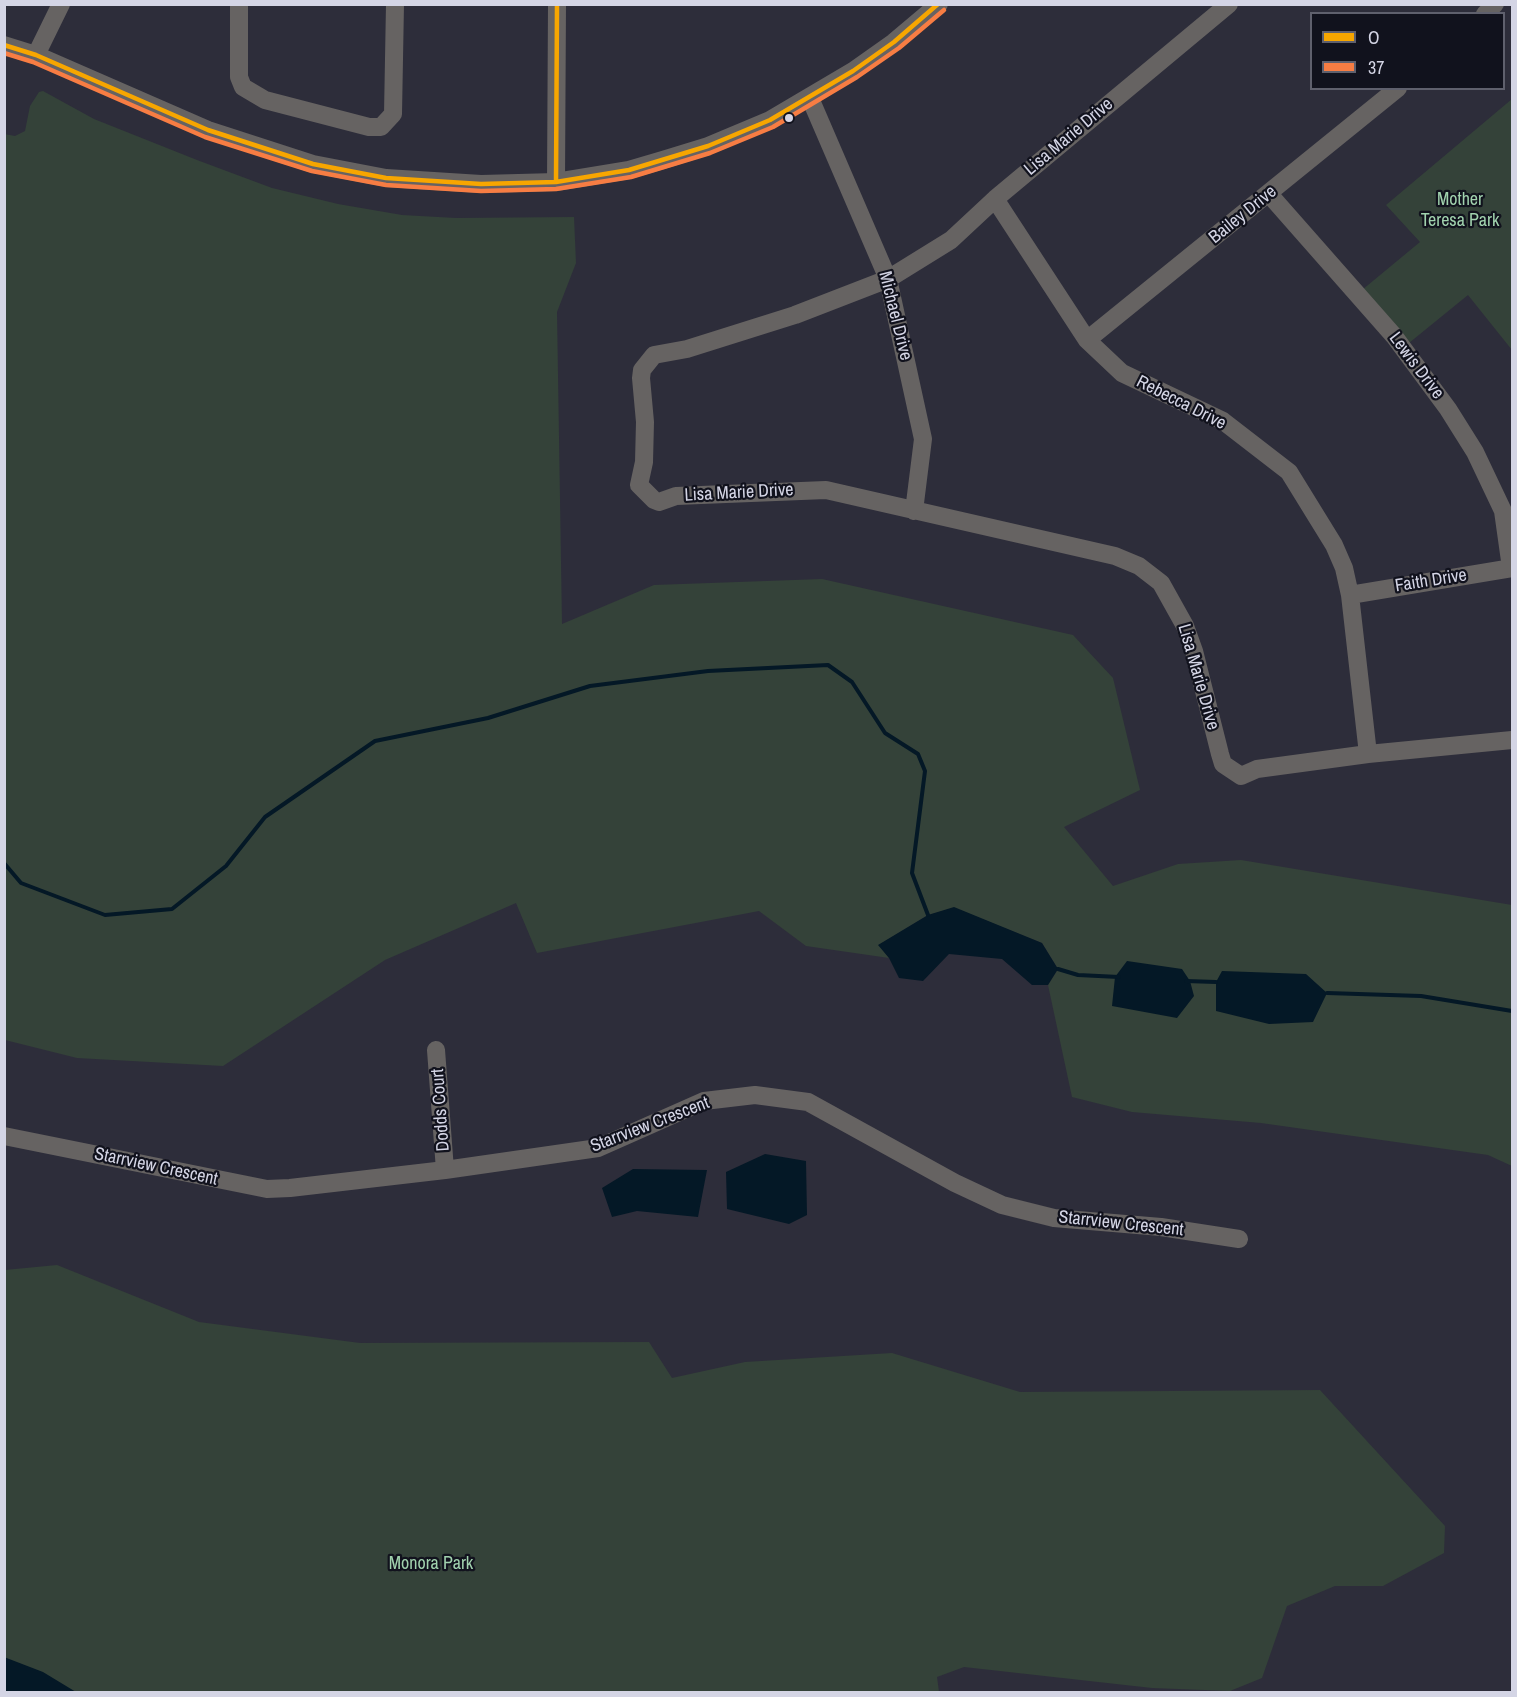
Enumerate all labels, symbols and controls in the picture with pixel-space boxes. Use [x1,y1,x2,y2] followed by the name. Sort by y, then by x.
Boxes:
[1310,12,1505,90] legend
[1368,25,1379,50] text: O
[1368,55,1384,80] text: 37
[1020,94,1118,180] street label: Lisa Marie Drive
[783,112,795,124] unlabelled marker
[1205,181,1281,249] street label: Bailey Drive
[1421,189,1499,232] park label: Mother Teresa Park
[874,269,916,363] street label: Michael Drive
[1384,328,1448,404] street label: Lewis Drive
[1133,371,1229,435] street label: Rebecca Drive
[684,479,794,507] street label: Lisa Marie Drive
[1394,565,1468,597] street label: Faith Drive
[1173,622,1223,732] street label: Lisa Marie Drive
[427,1068,455,1152] street label: Dodds Court
[588,1092,712,1158] street label: Starrview Crescent
[92,1143,220,1191] street label: Starrview Crescent
[1057,1207,1185,1241] street label: Starrview Crescent
[389,1553,473,1575] park label: Monora Park

